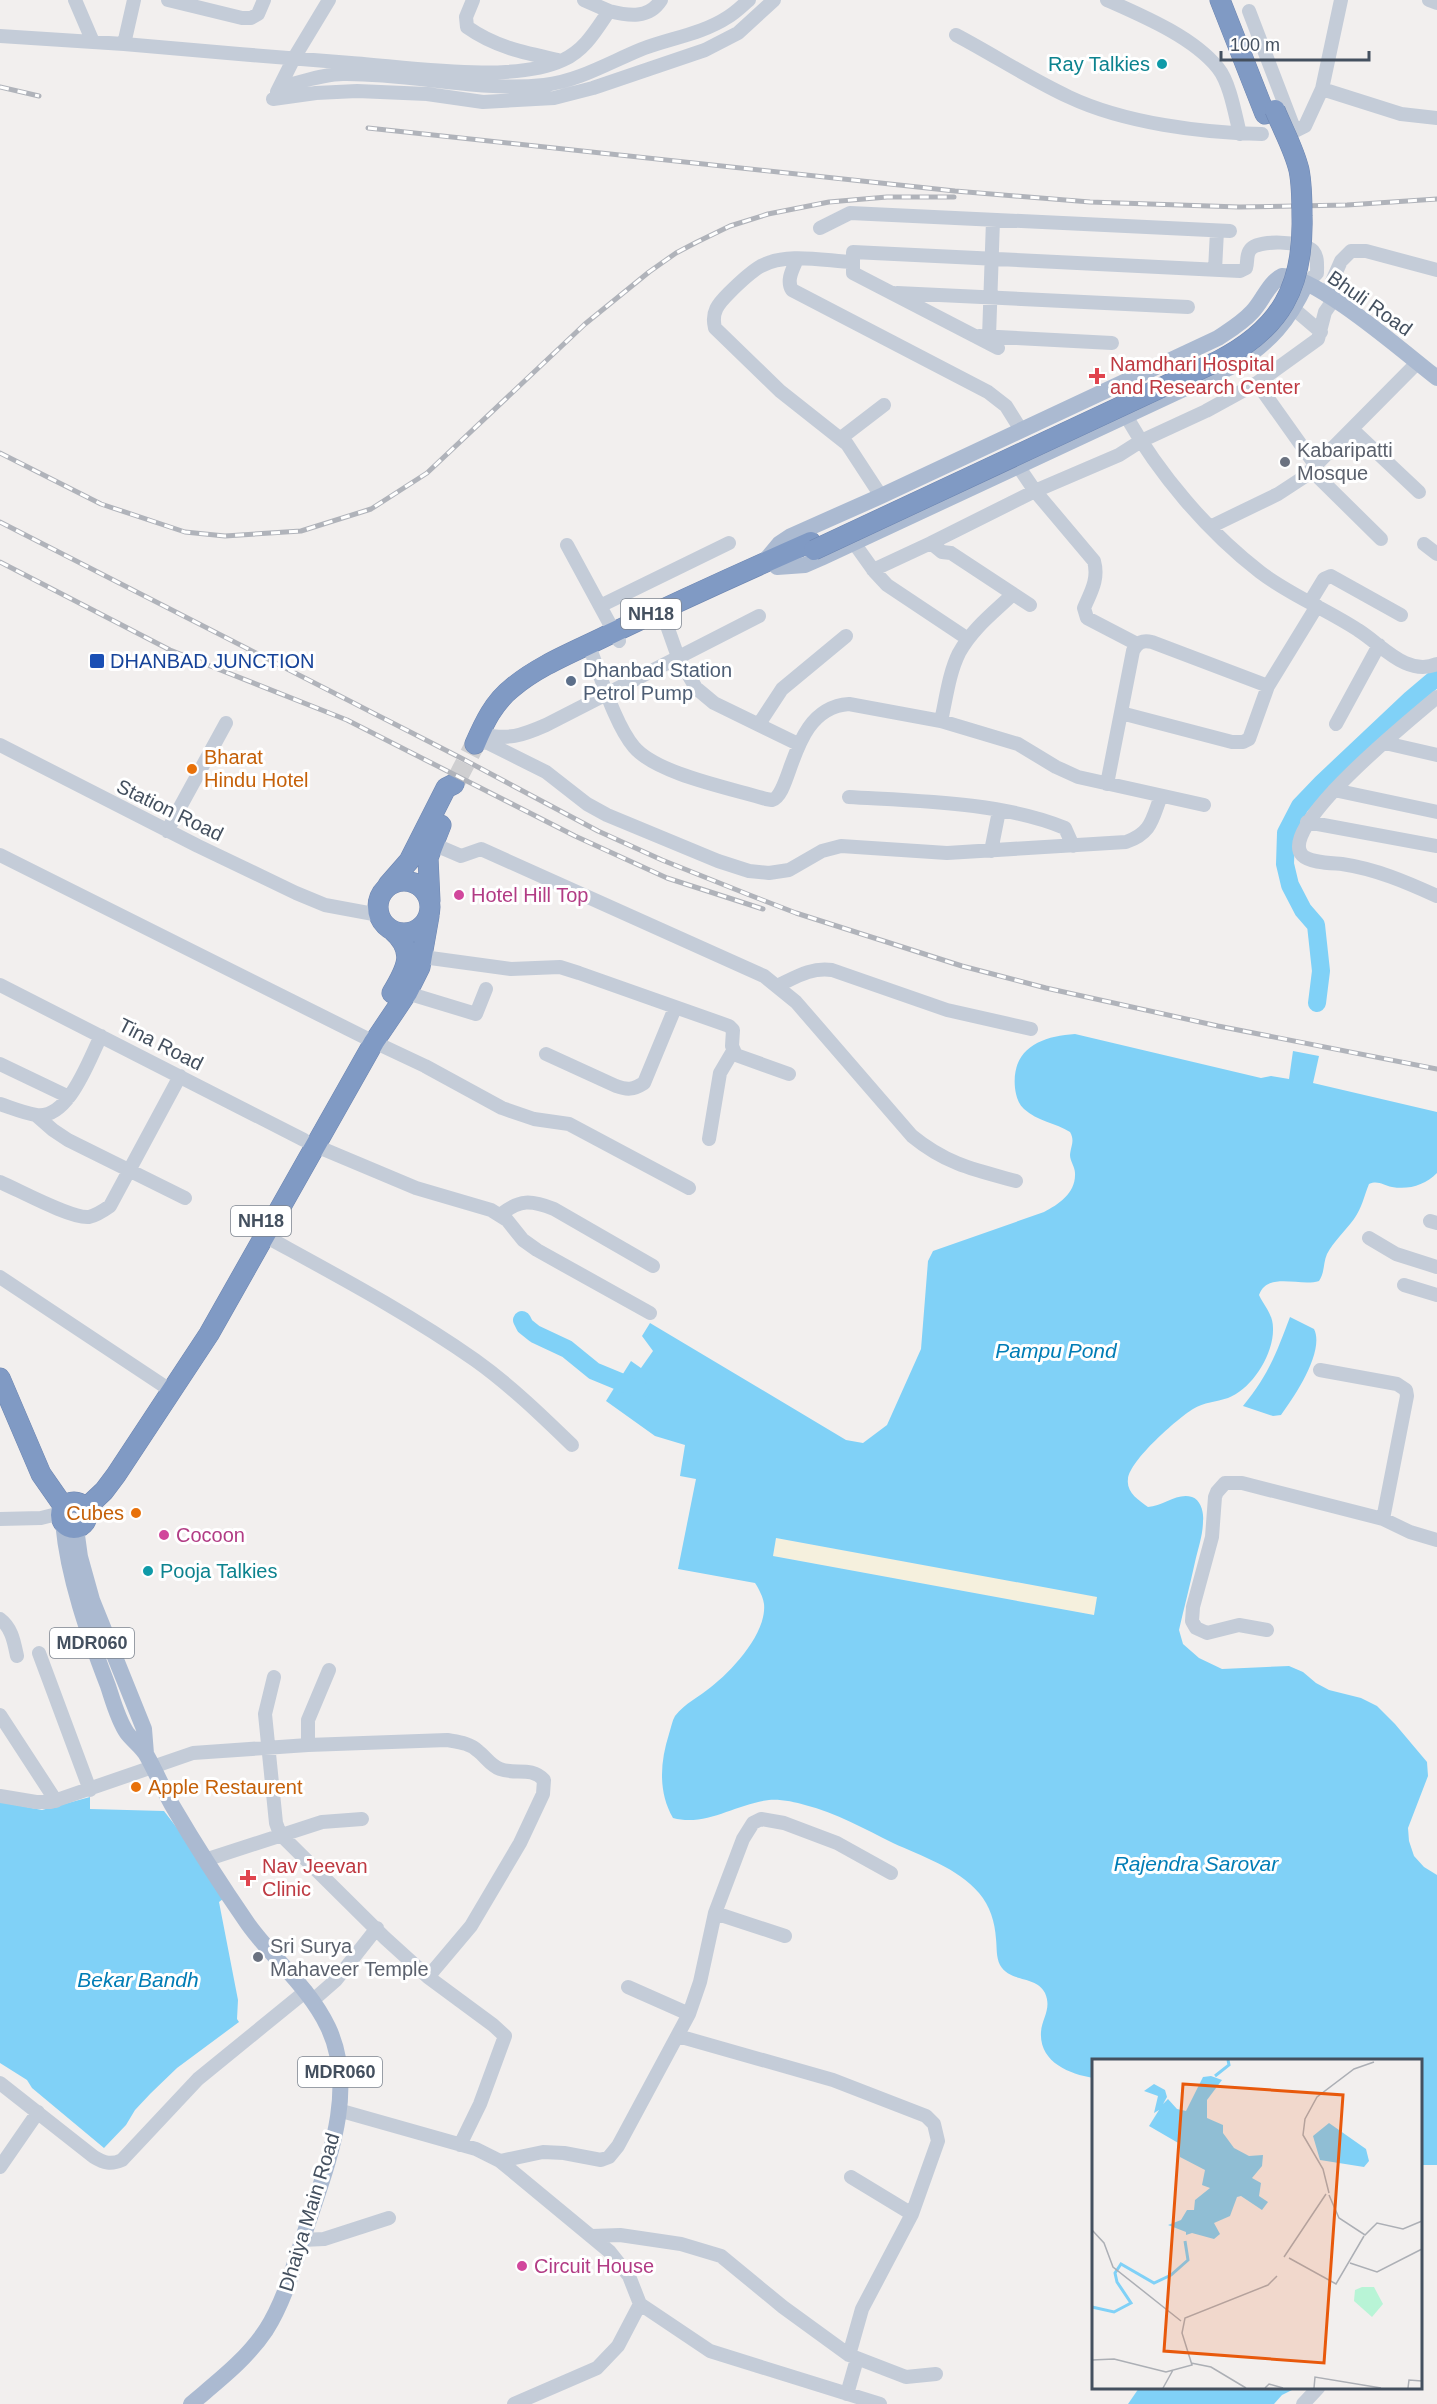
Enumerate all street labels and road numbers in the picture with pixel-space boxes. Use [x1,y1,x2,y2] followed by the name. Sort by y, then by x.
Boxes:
[1324,266,1416,340] street label: Bhuli Road
[621,599,681,629] road number: NH18
[113,775,227,845] street label: Station Road
[115,1013,207,1075] street label: Tina Road
[231,1206,291,1236] road number: NH18
[50,1628,134,1658] road number: MDR060
[298,2057,382,2087] road number: MDR060
[274,2130,344,2294] street label: Dhaiya Main Road

